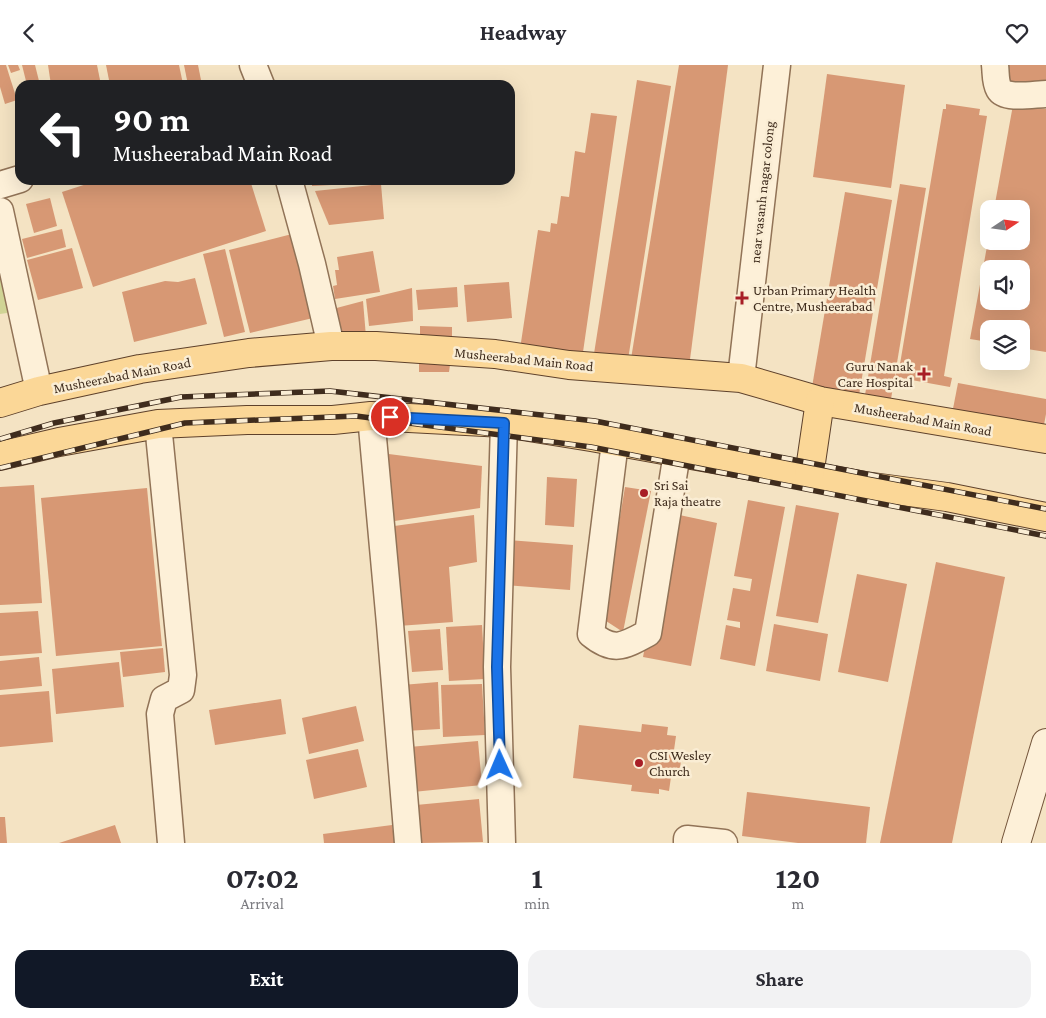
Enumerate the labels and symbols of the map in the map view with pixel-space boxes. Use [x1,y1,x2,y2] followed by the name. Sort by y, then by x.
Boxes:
[747,120,777,264] street label: near vasanh nagar colong
[980,200,1030,250] north arrow
[753,282,876,314] place label: Urban Primary Health Centre, Musheerabad
[735,291,749,305] marker: Urban Primary Health Centre, Musheerabad
[454,344,595,374] street label: Musheerabad Main Road
[52,354,193,396] street label: Musheerabad Main Road
[838,358,913,390] place label: Guru Nanak Care Hospital
[917,367,931,381] marker: Guru Nanak Care Hospital
[369,396,411,438] pin
[853,399,994,439] street label: Musheerabad Main Road
[654,477,721,510] place label: Sri Sai Raja theatre
[638,487,650,499] marker: Sri Sai Raja theatre
[473,738,525,790] position arrow
[649,747,711,779] place label: CSI Wesley Church
[633,757,645,769] marker: CSI Wesley Church

